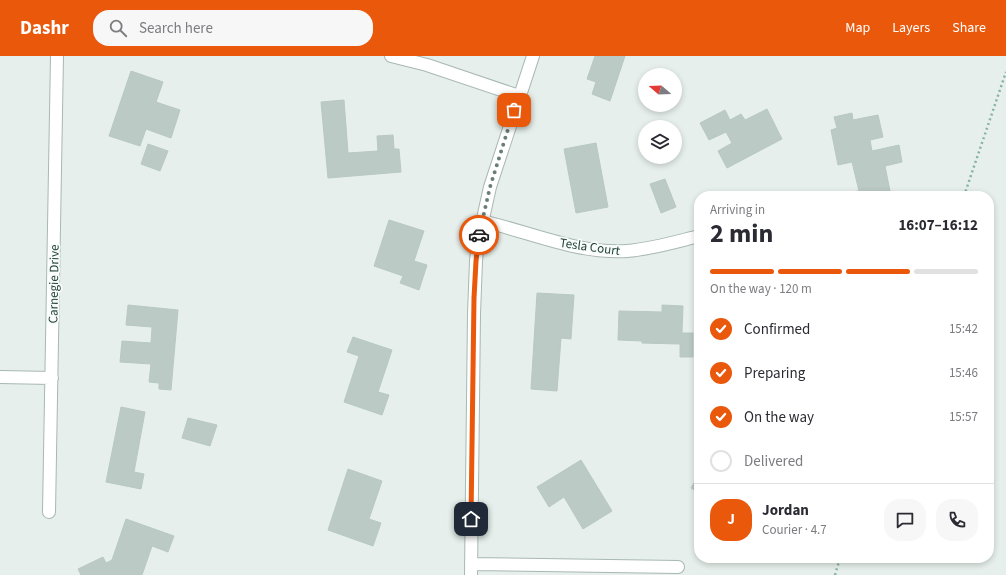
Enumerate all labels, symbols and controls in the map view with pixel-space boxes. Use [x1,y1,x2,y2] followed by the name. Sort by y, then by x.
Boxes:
[93,10,373,46] search box
[20,15,69,42] text: Dashr
[107,17,129,39] icon: search
[139,18,213,39] text: Search here
[845,18,870,38] text: Map
[892,18,930,38] text: Layers
[952,18,986,38] text: Share
[638,68,682,112] north arrow
[638,68,682,164] map controls
[497,93,531,127] pin
[503,99,525,121] icon: bag
[638,120,682,164] button: layers
[710,201,765,219] text: Arriving in
[459,215,499,255] courier
[710,215,773,252] text: 2 min
[898,215,978,236] text: 16:07–16:12
[468,224,490,246] icon: car
[558,234,622,260] street label: Tesla Court
[44,244,64,324] street label: Carnegie Drive
[710,280,812,298] text: On the way · 120 m
[710,318,732,340] icon: check
[744,319,810,340] text: Confirmed
[949,320,978,338] text: 15:42
[710,362,732,384] icon: check
[744,363,805,384] text: Preparing
[949,364,978,382] text: 15:46
[710,406,732,428] icon: check
[744,407,814,428] text: On the way
[949,408,978,426] text: 15:57
[744,451,803,472] text: Delivered
[884,499,926,541] button: chat
[936,499,978,541] button: phone
[762,500,809,521] text: Jordan
[454,502,488,536] pin
[460,508,482,530] icon: home
[727,509,735,530] text: J
[762,521,827,539] text: Courier · 4.7

